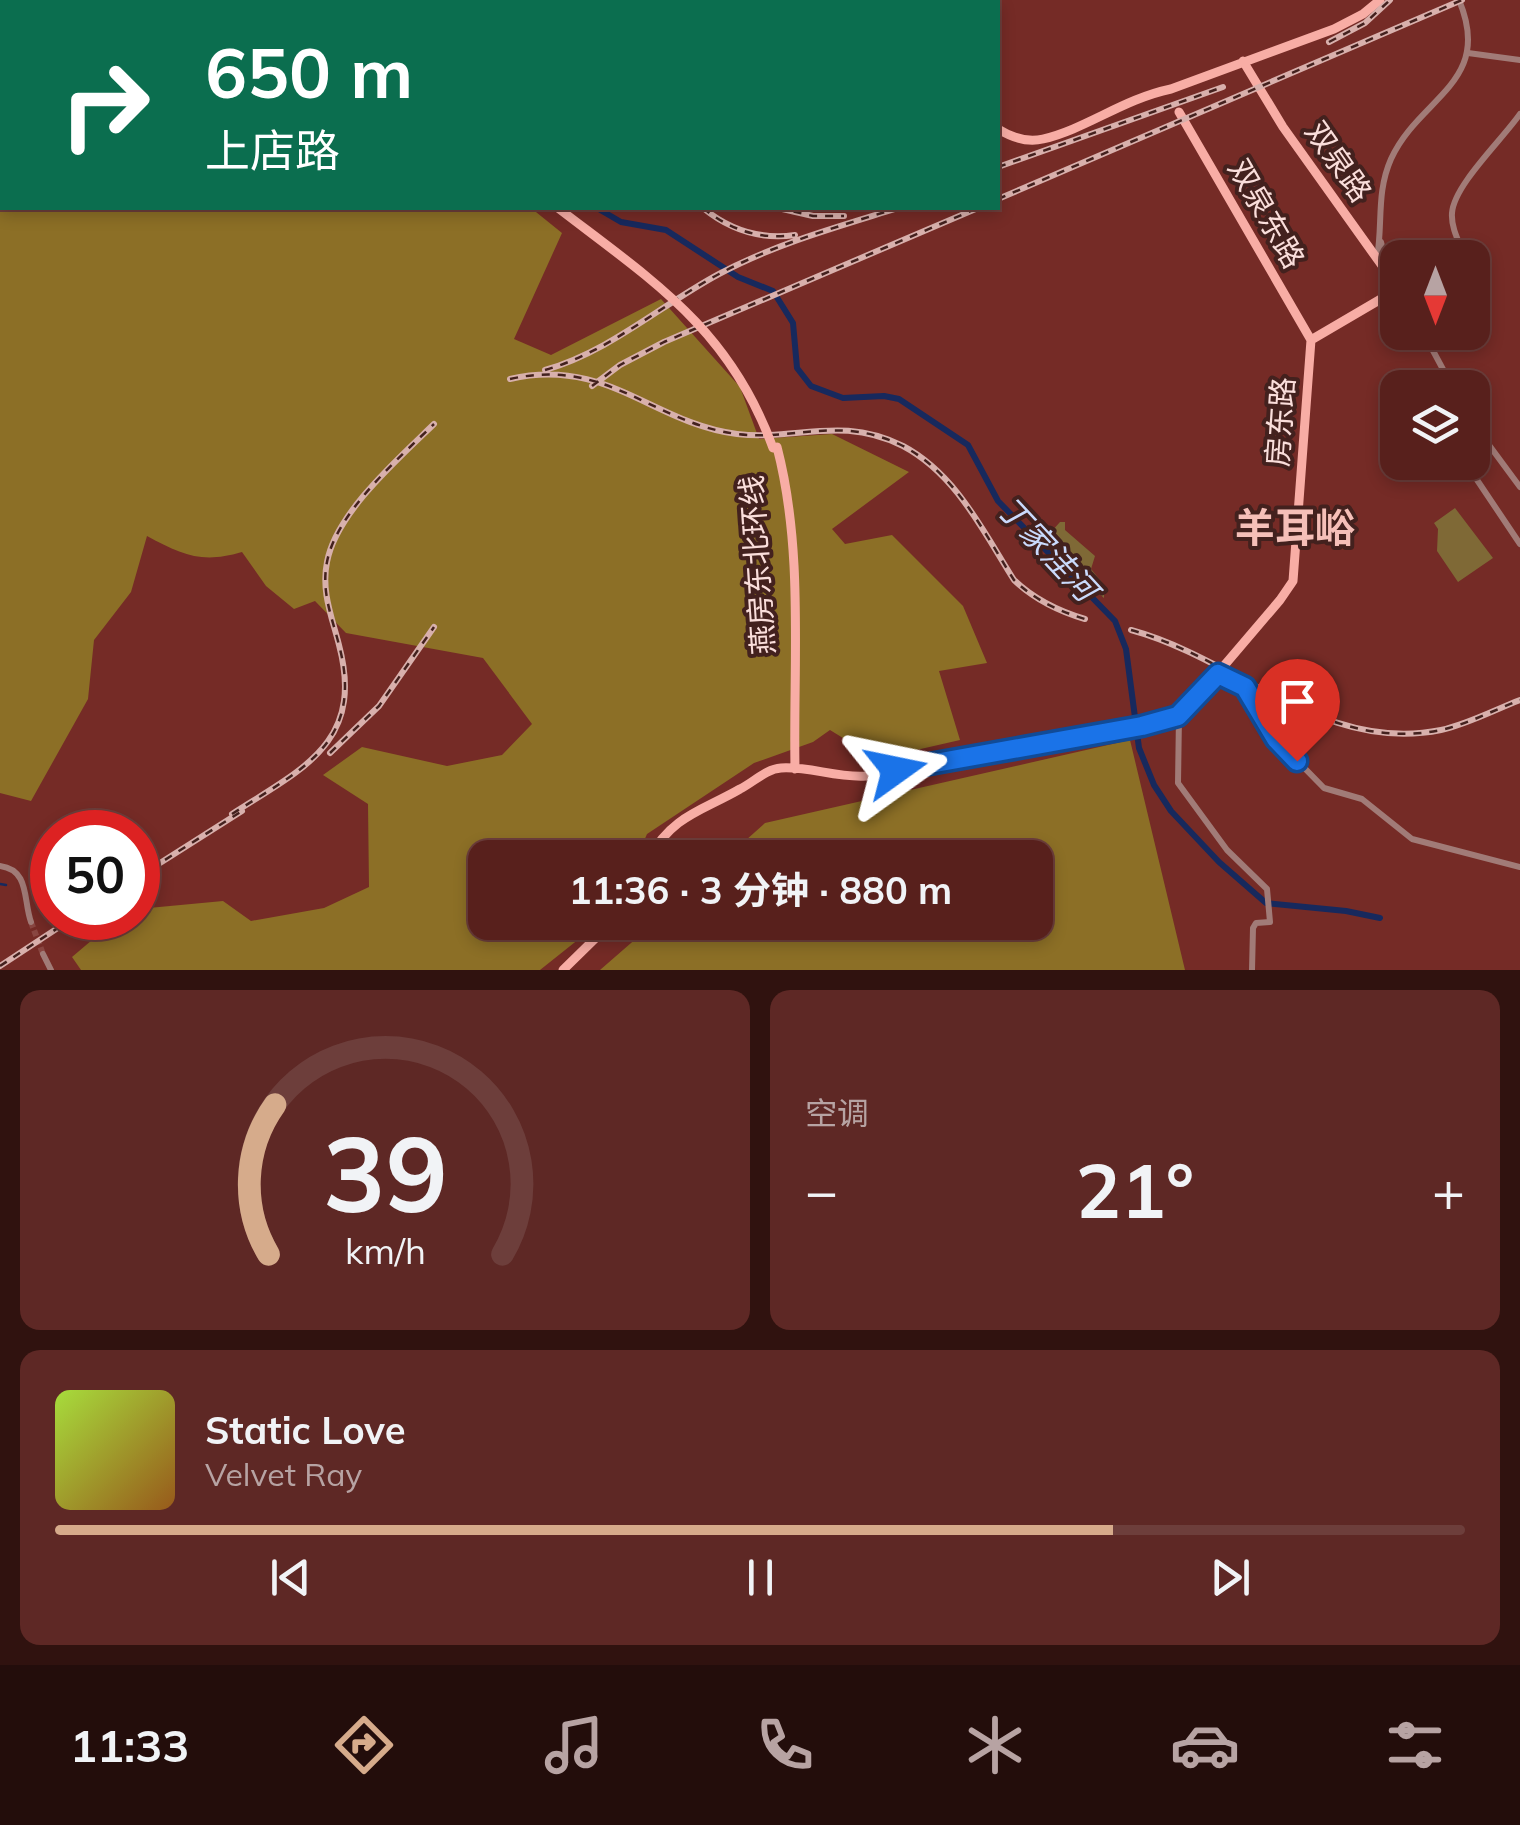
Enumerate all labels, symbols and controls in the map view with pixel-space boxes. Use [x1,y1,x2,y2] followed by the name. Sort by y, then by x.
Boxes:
[205,28,413,116] text: 650 m
[40,40,170,170] icon: right
[1297,114,1380,209] street label: 双泉路
[205,122,340,178] text: 上店路
[1220,152,1313,275] street label: 双泉东路
[1380,240,1490,350] north arrow
[1380,240,1490,480] map controls
[1380,370,1490,480] button: layers
[1258,376,1302,468] street label: 房东路
[732,474,782,656] street label: 燕房东北环线
[989,488,1110,613] water label: 丁家洼河
[1235,502,1355,552] district label: 羊耳峪
[1255,659,1340,762] pin
[1270,674,1325,729] icon: arrive
[844,718,948,822] position arrow
[30,810,160,940] speed limit sign: 50
[569,866,952,914] text: 11:36 · 3 分钟 · 880 m
[805,1093,869,1133] text: 空调
[323,1107,447,1238] text: 39
[1076,1143,1194,1237] text: 21°
[805,1156,838,1225] text: −
[1432,1156,1465,1225] text: +
[345,1228,425,1273] text: km/h
[205,1406,406,1454] text: Static Love
[205,1454,362,1494] text: Velvet Ray
[263,1550,318,1605] icon: previous
[733,1550,788,1605] icon: pause
[1203,1550,1258,1605] icon: next
[329,1710,399,1780] icon: directions
[539,1710,609,1780] icon: music
[750,1710,820,1780] icon: phone
[960,1710,1030,1780] icon: climate
[1170,1710,1240,1780] icon: car
[1380,1710,1450,1780] icon: filters
[70,1717,189,1773] text: 11:33

